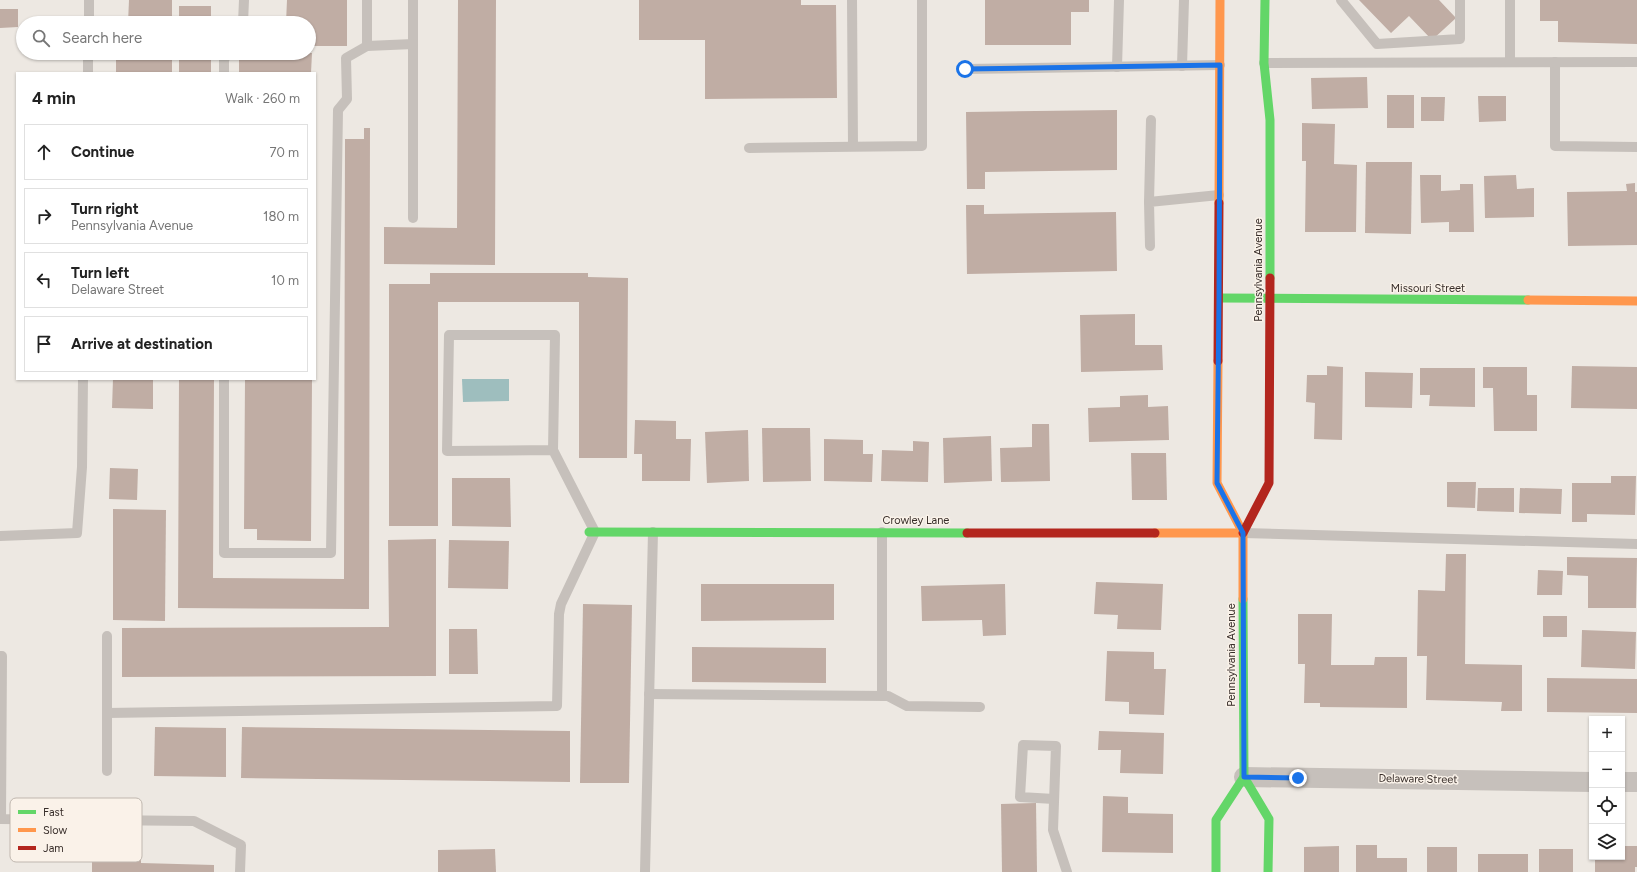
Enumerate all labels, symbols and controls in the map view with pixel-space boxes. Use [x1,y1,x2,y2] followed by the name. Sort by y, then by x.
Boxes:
[16,16,316,60] search box
[30,27,52,49] icon: search
[62,29,142,47] text: Search here
[956,60,974,78] route start
[32,88,76,108] text: 4 min
[225,91,300,106] text: Walk · 260 m
[33,141,55,163] icon: ahead
[71,143,134,161] text: Continue
[269,145,299,160] text: 70 m
[71,200,139,218] text: Turn right
[33,205,55,227] icon: right
[263,209,299,224] text: 180 m
[71,218,193,233] text: Pennsylvania Avenue
[1252,218,1265,322] street label: Pennsylvania Avenue
[71,264,129,282] text: Turn left
[33,269,55,291] icon: left
[271,273,299,288] text: 10 m
[71,282,164,297] text: Delaware Street
[1391,282,1465,295] street label: Missouri Street
[33,333,55,355] icon: arrive
[71,335,212,353] text: Arrive at destination
[883,514,949,527] street label: Crowley Lane
[1225,603,1238,707] street label: Pennsylvania Avenue
[1589,716,1625,860] map controls
[1589,716,1625,752] button: +
[1589,752,1625,788] button: −
[1289,769,1307,787] route end
[1378,772,1458,786] street label: Delaware Street
[1589,788,1625,824] button: locate
[10,798,142,862] legend
[43,806,64,819] text: Fast
[43,824,67,837] text: Slow
[1589,824,1625,860] button: layers
[43,842,64,855] text: Jam

